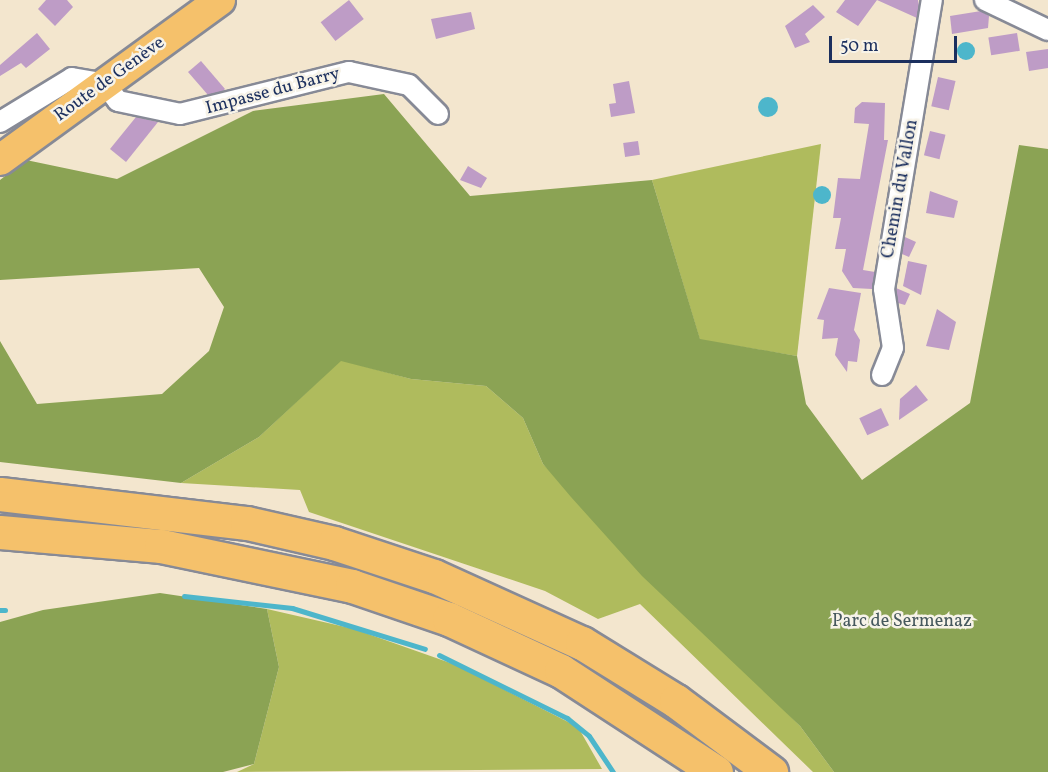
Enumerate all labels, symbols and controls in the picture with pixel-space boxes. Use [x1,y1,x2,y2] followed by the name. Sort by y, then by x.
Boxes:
[832,24,960,62] scale bar
[51,33,169,127] street label: Route de Genève
[840,34,879,59] text: 50 m
[204,64,342,120] street label: Impasse du Barry
[878,118,924,260] street label: Chemin du Vallon
[832,611,972,633] park label: Parc de Sermenaz

